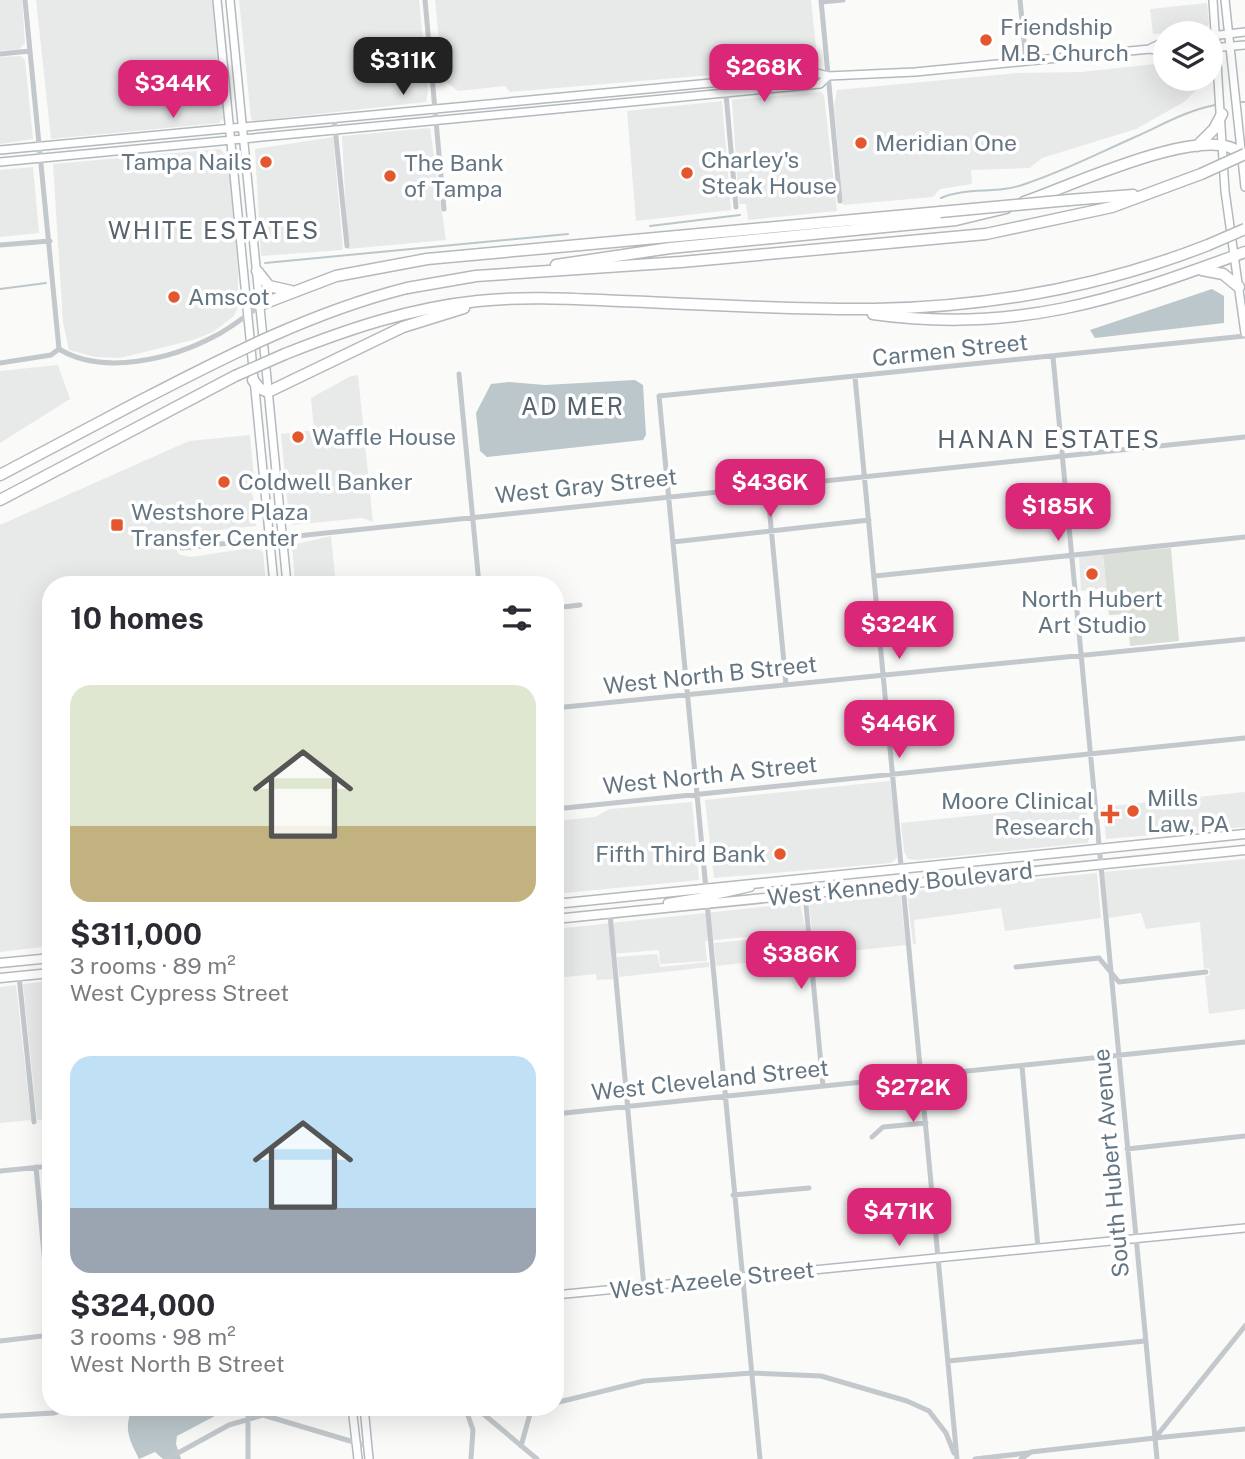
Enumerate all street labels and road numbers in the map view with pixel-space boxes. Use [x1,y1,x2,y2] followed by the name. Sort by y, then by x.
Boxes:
[871,328,1029,371] street label: Carmen Street
[494,463,678,508] street label: West Gray Street
[602,650,818,699] street label: West North B Street
[601,750,819,799] street label: West North A Street
[766,856,1034,911] street label: West Kennedy Boulevard
[1087,1048,1134,1279] street label: South Hubert Avenue
[590,1054,830,1105] street label: West Cleveland Street
[608,1255,815,1304] street label: West Azeele Street

